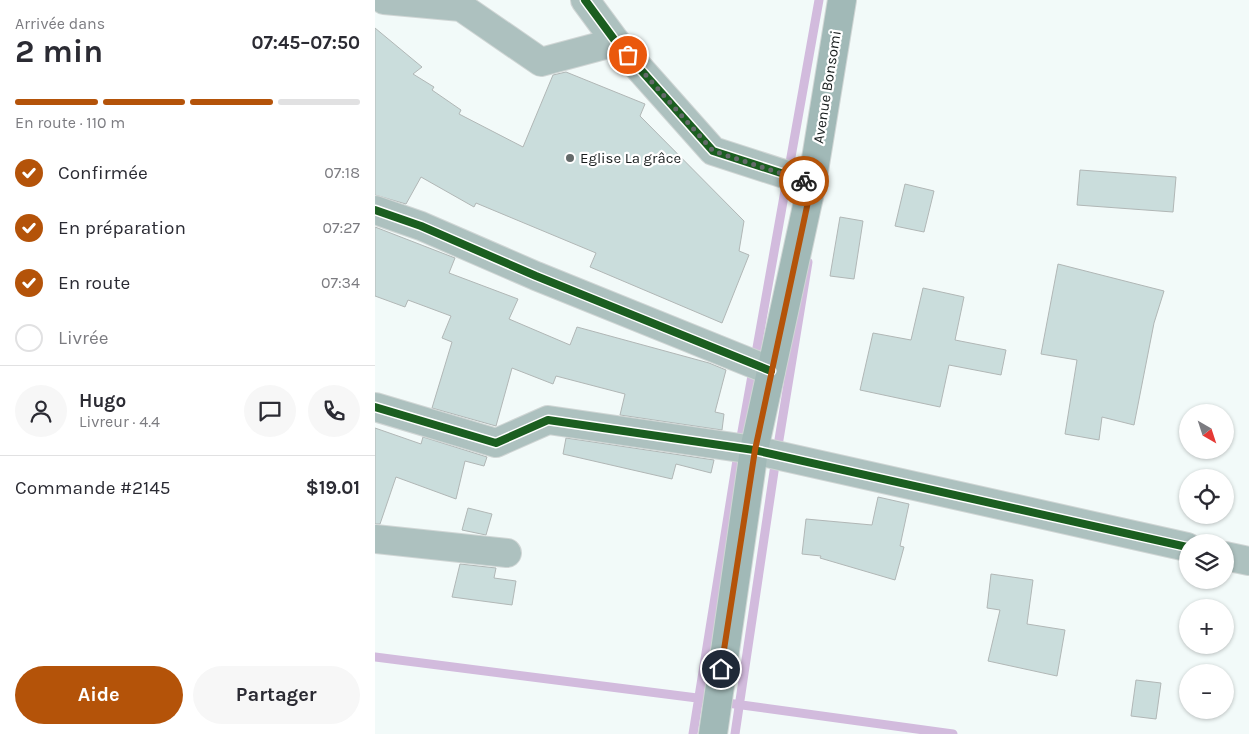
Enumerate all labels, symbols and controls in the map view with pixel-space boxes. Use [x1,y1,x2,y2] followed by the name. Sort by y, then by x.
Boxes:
[15,14,105,33] text: Arrivée dans
[809,29,845,145] street label: Avenue Bonsomi
[251,32,360,54] text: 07:45–07:50
[15,33,103,70] text: 2 min
[607,34,649,76] pin
[614,41,642,69] icon: bag
[15,113,125,132] text: En route · 110 m
[580,149,681,167] place label: Eglise La grâce
[564,152,576,164] marker: Eglise La grâce
[779,156,829,206] courier
[15,159,43,187] icon: check
[58,162,148,184] text: Confirmée
[324,163,360,182] text: 07:18
[790,167,818,195] icon: bike
[15,214,43,242] icon: check
[58,217,186,239] text: En préparation
[323,218,360,237] text: 07:27
[15,269,43,297] icon: check
[58,272,130,294] text: En route
[321,273,360,292] text: 07:34
[58,327,108,349] text: Livrée
[15,385,67,437] button: person
[244,385,296,437] button: chat
[308,385,360,437] button: phone
[79,390,126,412] text: Hugo
[1179,404,1234,459] north arrow
[1179,404,1234,719] map controls
[79,412,160,431] text: Livreur · 4.4
[1179,469,1234,524] button: locate
[15,477,171,499] text: Commande #2145
[306,477,360,499] text: $19.01
[1179,534,1234,589] button: layers
[1179,599,1234,654] button: +
[700,648,742,690] pin
[707,655,735,683] icon: home
[1179,664,1234,719] button: −
[15,666,183,724] button: Aide
[193,666,360,724] button: Partager

